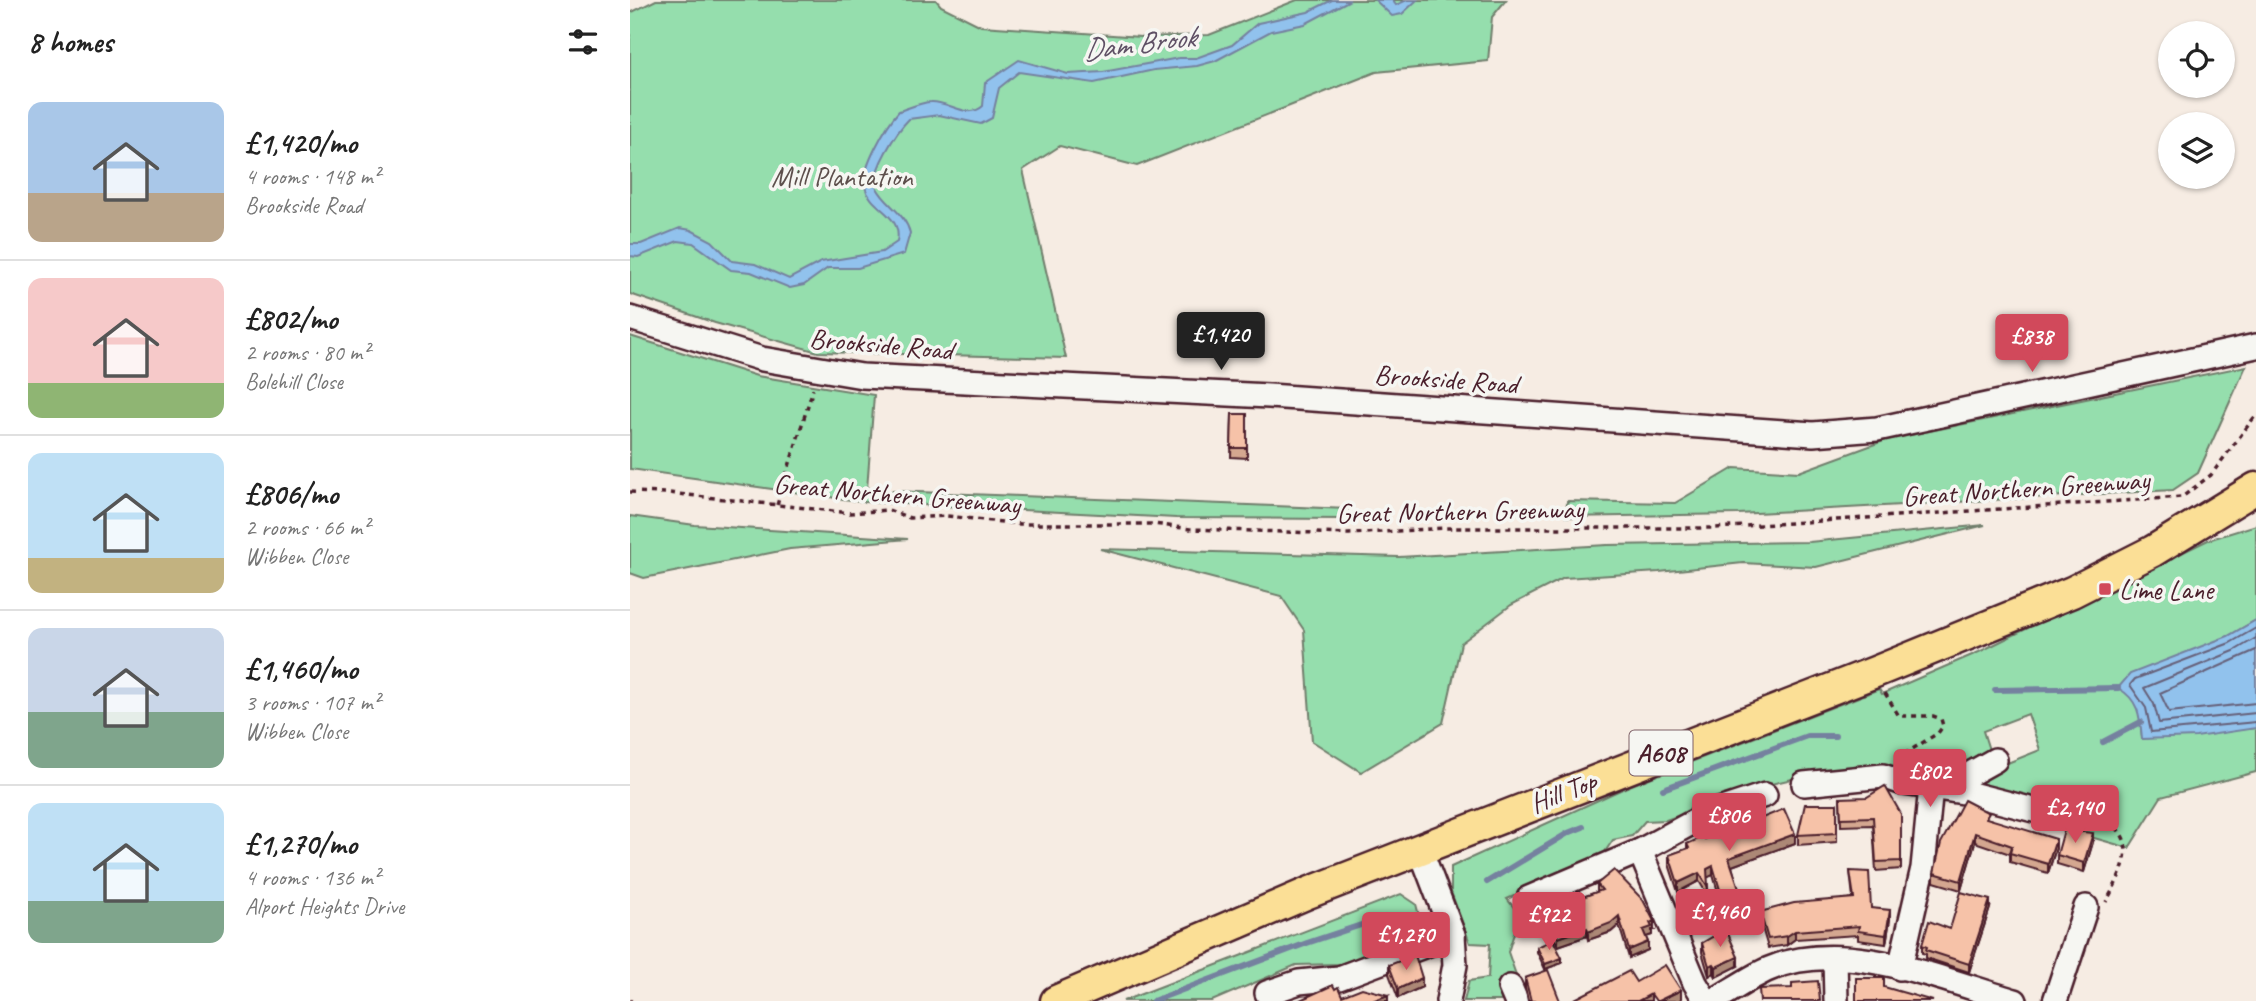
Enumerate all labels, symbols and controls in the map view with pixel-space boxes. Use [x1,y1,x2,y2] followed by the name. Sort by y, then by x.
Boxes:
[1081,17,1203,69] water label: Dam Brook
[2158,21,2235,189] map controls
[2158,21,2235,98] button: locate
[28,23,113,61] text: 8 homes
[564,23,602,61] icon: filters
[2158,112,2235,189] button: layers
[245,124,357,162] text: £1,420/mo
[84,130,168,214] icon: home
[771,159,914,194] park label: Mill Plantation
[245,162,380,191] text: 4 rooms · 148 m²
[245,191,363,220] text: Brookside Road
[245,300,337,338] text: £802/mo
[84,306,168,390] icon: home
[1164,312,1278,372] pin: £1,420
[1991,314,2073,374] pin: £838
[808,320,958,368] street label: Brookside Road
[1193,320,1249,349] text: £1,420
[2011,322,2053,351] text: £838
[245,338,369,367] text: 2 rooms · 80 m²
[1373,357,1523,402] street label: Brookside Road
[245,367,343,396] text: Bolehill Close
[1901,462,2153,514] street label: Great Northern Greenway
[772,466,1024,522] street label: Great Northern Greenway
[245,475,338,513] text: £806/mo
[84,481,168,565] icon: home
[1336,491,1586,531] street label: Great Northern Greenway
[245,513,369,542] text: 2 rooms · 66 m²
[245,542,348,571] text: Wibben Close
[2119,572,2215,607] place label: Lime Lane
[2097,581,2113,597] marker: Lime Lane
[245,650,358,688] text: £1,460/mo
[84,656,168,740] icon: home
[245,688,380,717] text: 3 rooms · 107 m²
[245,717,348,746] text: Wibben Close
[1630,730,1692,776] road number: A608
[1889,750,1971,809] pin: £802
[1909,757,1951,786] text: £802
[1525,763,1604,821] street label: Hill Top
[2018,786,2132,845] pin: £2,140
[2047,793,2103,822] text: £2,140
[1688,794,1770,853] pin: £806
[1708,801,1750,830] text: £806
[245,825,357,863] text: £1,270/mo
[84,831,168,915] icon: home
[245,863,380,892] text: 4 rooms · 136 m²
[1663,890,1777,949] pin: £1,460
[245,892,404,921] text: Alport Heights Drive
[1508,892,1590,952] pin: £922
[1692,897,1748,926] text: £1,460
[1528,900,1570,929] text: £922
[1349,912,1463,972] pin: £1,270
[1378,920,1434,949] text: £1,270

